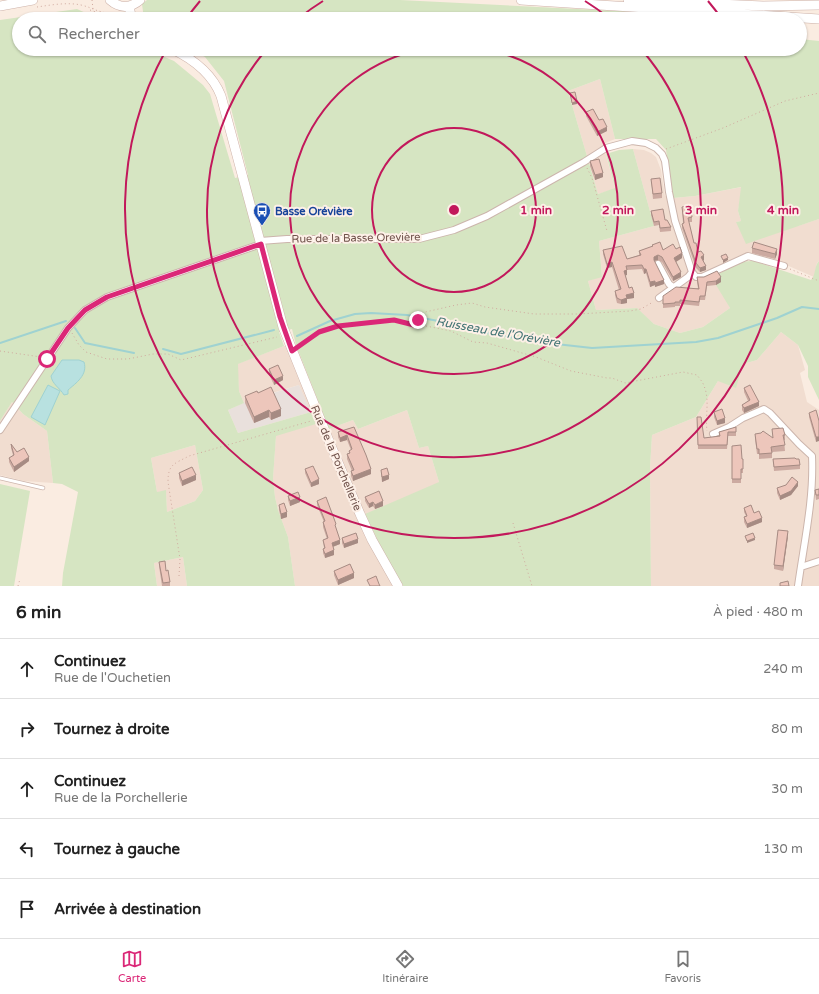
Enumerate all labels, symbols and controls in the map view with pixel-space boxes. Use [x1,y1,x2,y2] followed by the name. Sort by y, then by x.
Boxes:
[12,12,807,56] search box
[26,23,48,45] icon: search
[58,25,140,43] text: Rechercher
[252,201,272,226] bus stop icon: Basse Orévière
[447,203,461,217] centre of rings
[520,203,552,217] text: 1 min
[602,203,634,217] text: 2 min
[685,203,717,217] text: 3 min
[767,203,799,217] text: 4 min
[275,205,353,218] place label: Basse Orévière
[291,230,421,246] street label: Rue de la Basse Orevière
[409,311,427,329] route end
[435,314,562,350] water label: Ruisseau de l'Orévière
[38,350,56,368] route start
[308,403,364,513] street label: Rue de la Porchellerie
[16,602,61,623] text: 6 min
[713,604,803,620] text: À pied · 480 m
[54,652,126,670] text: Continuez
[16,658,38,680] icon: ahead
[763,661,803,677] text: 240 m
[54,670,171,686] text: Rue de l'Ouchetien
[16,718,38,740] icon: right
[54,720,169,738] text: Tournez à droite
[771,721,803,737] text: 80 m
[54,772,126,790] text: Continuez
[16,778,38,800] icon: ahead
[771,781,803,797] text: 30 m
[54,790,188,806] text: Rue de la Porchellerie
[16,838,38,860] icon: left
[54,840,180,858] text: Tournez à gauche
[763,841,803,857] text: 130 m
[16,898,38,920] icon: arrive
[54,900,201,918] text: Arrivée à destination
[118,948,146,985] tab: Carte
[382,948,429,985] tab: Itinéraire
[664,948,701,985] tab: Favoris

